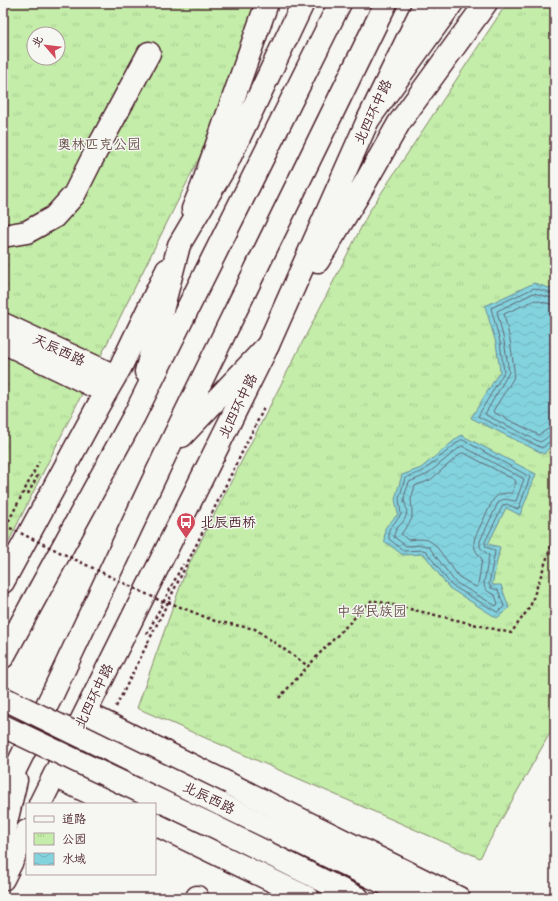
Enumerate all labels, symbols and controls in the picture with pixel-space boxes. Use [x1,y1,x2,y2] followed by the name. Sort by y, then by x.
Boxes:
[26,26,66,66] north arrow
[27,32,49,51] text: 北
[347,75,399,149] street label: 北四环中路
[57,132,141,157] park label: 奥林匹克公园
[28,327,90,373] street label: 天辰西路
[211,369,265,443] street label: 北四环中路
[200,510,256,535] place label: 北辰西桥
[175,511,197,539] bus stop icon: 北辰西桥
[337,599,407,624] park label: 中华民族园
[67,659,121,733] street label: 北四环中路
[178,774,240,822] street label: 北辰西路
[26,803,156,875] legend
[62,808,86,830] text: 道路
[62,828,86,850] text: 公园
[62,848,86,870] text: 水域

